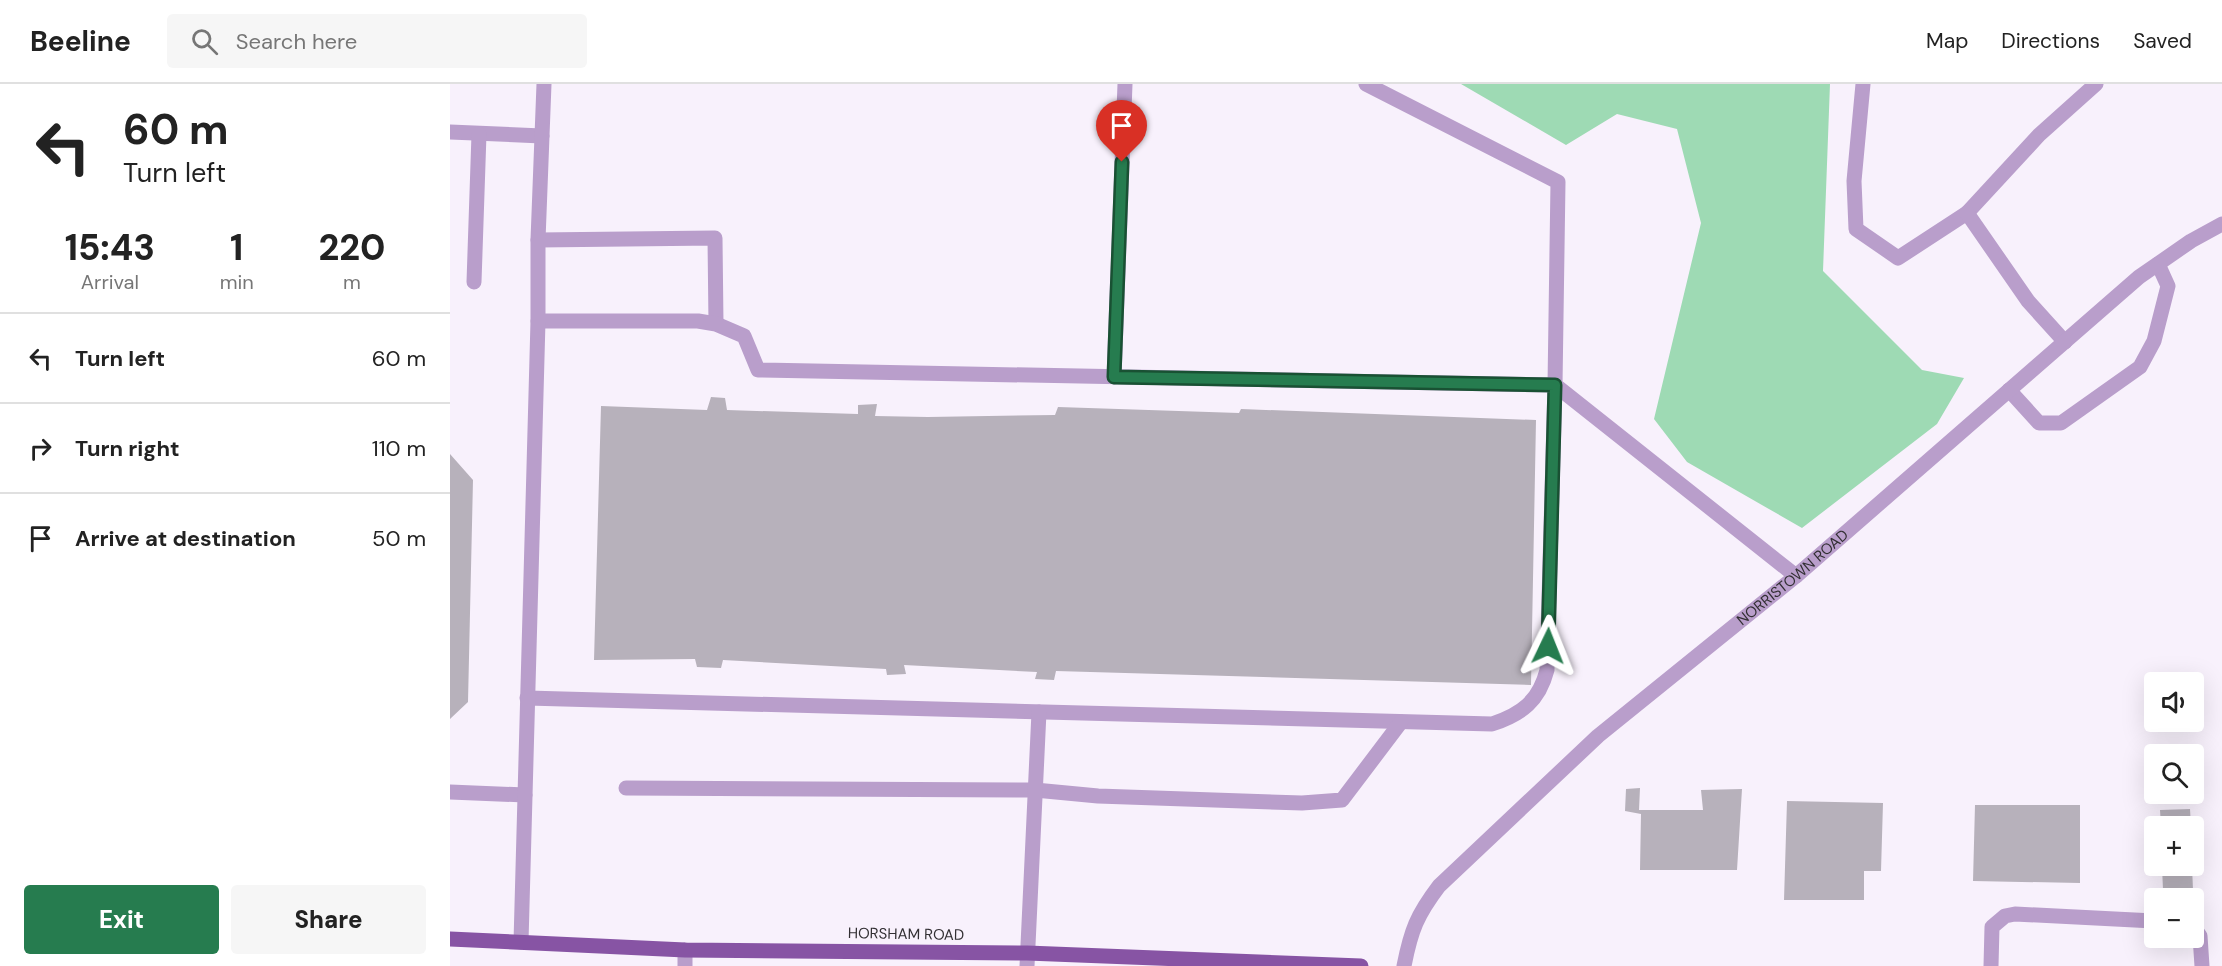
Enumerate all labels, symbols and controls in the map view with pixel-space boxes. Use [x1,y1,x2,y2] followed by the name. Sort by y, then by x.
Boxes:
[167,14,587,68] search box
[30,23,131,60] text: Beeline
[188,25,221,58] icon: search
[236,27,357,56] text: Search here
[1926,27,1968,55] text: Map
[2001,27,2100,55] text: Directions
[2133,27,2192,55] text: Saved
[1096,100,1147,162] pin
[123,102,229,157] text: 60 m
[24,108,102,186] icon: left
[1105,109,1138,142] icon: arrive
[123,155,226,190] text: Turn left
[65,224,155,271] text: 15:43
[230,224,243,271] text: 1
[318,224,385,271] text: 220
[81,269,139,295] text: Arrival
[220,269,254,295] text: min
[343,269,361,295] text: m
[24,342,57,375] icon: left
[75,344,165,373] text: Turn left
[372,344,426,373] text: 60 m
[24,432,57,465] icon: right
[75,434,180,463] text: Turn right
[372,434,426,463] text: 110 m
[24,522,57,555] icon: arrive
[75,524,296,553] text: Arrive at destination
[372,524,426,553] text: 50 m
[1733,525,1853,630] street label: NORRISTOWN ROAD
[1516,614,1580,678] position arrow
[2144,672,2204,948] map controls
[2144,672,2204,732] button: sound
[2144,744,2204,804] button: search
[2144,816,2204,876] button: +
[24,885,219,954] button: Exit
[231,885,426,954] button: Share
[2144,888,2204,948] button: −
[848,923,964,945] street label: HORSHAM ROAD

